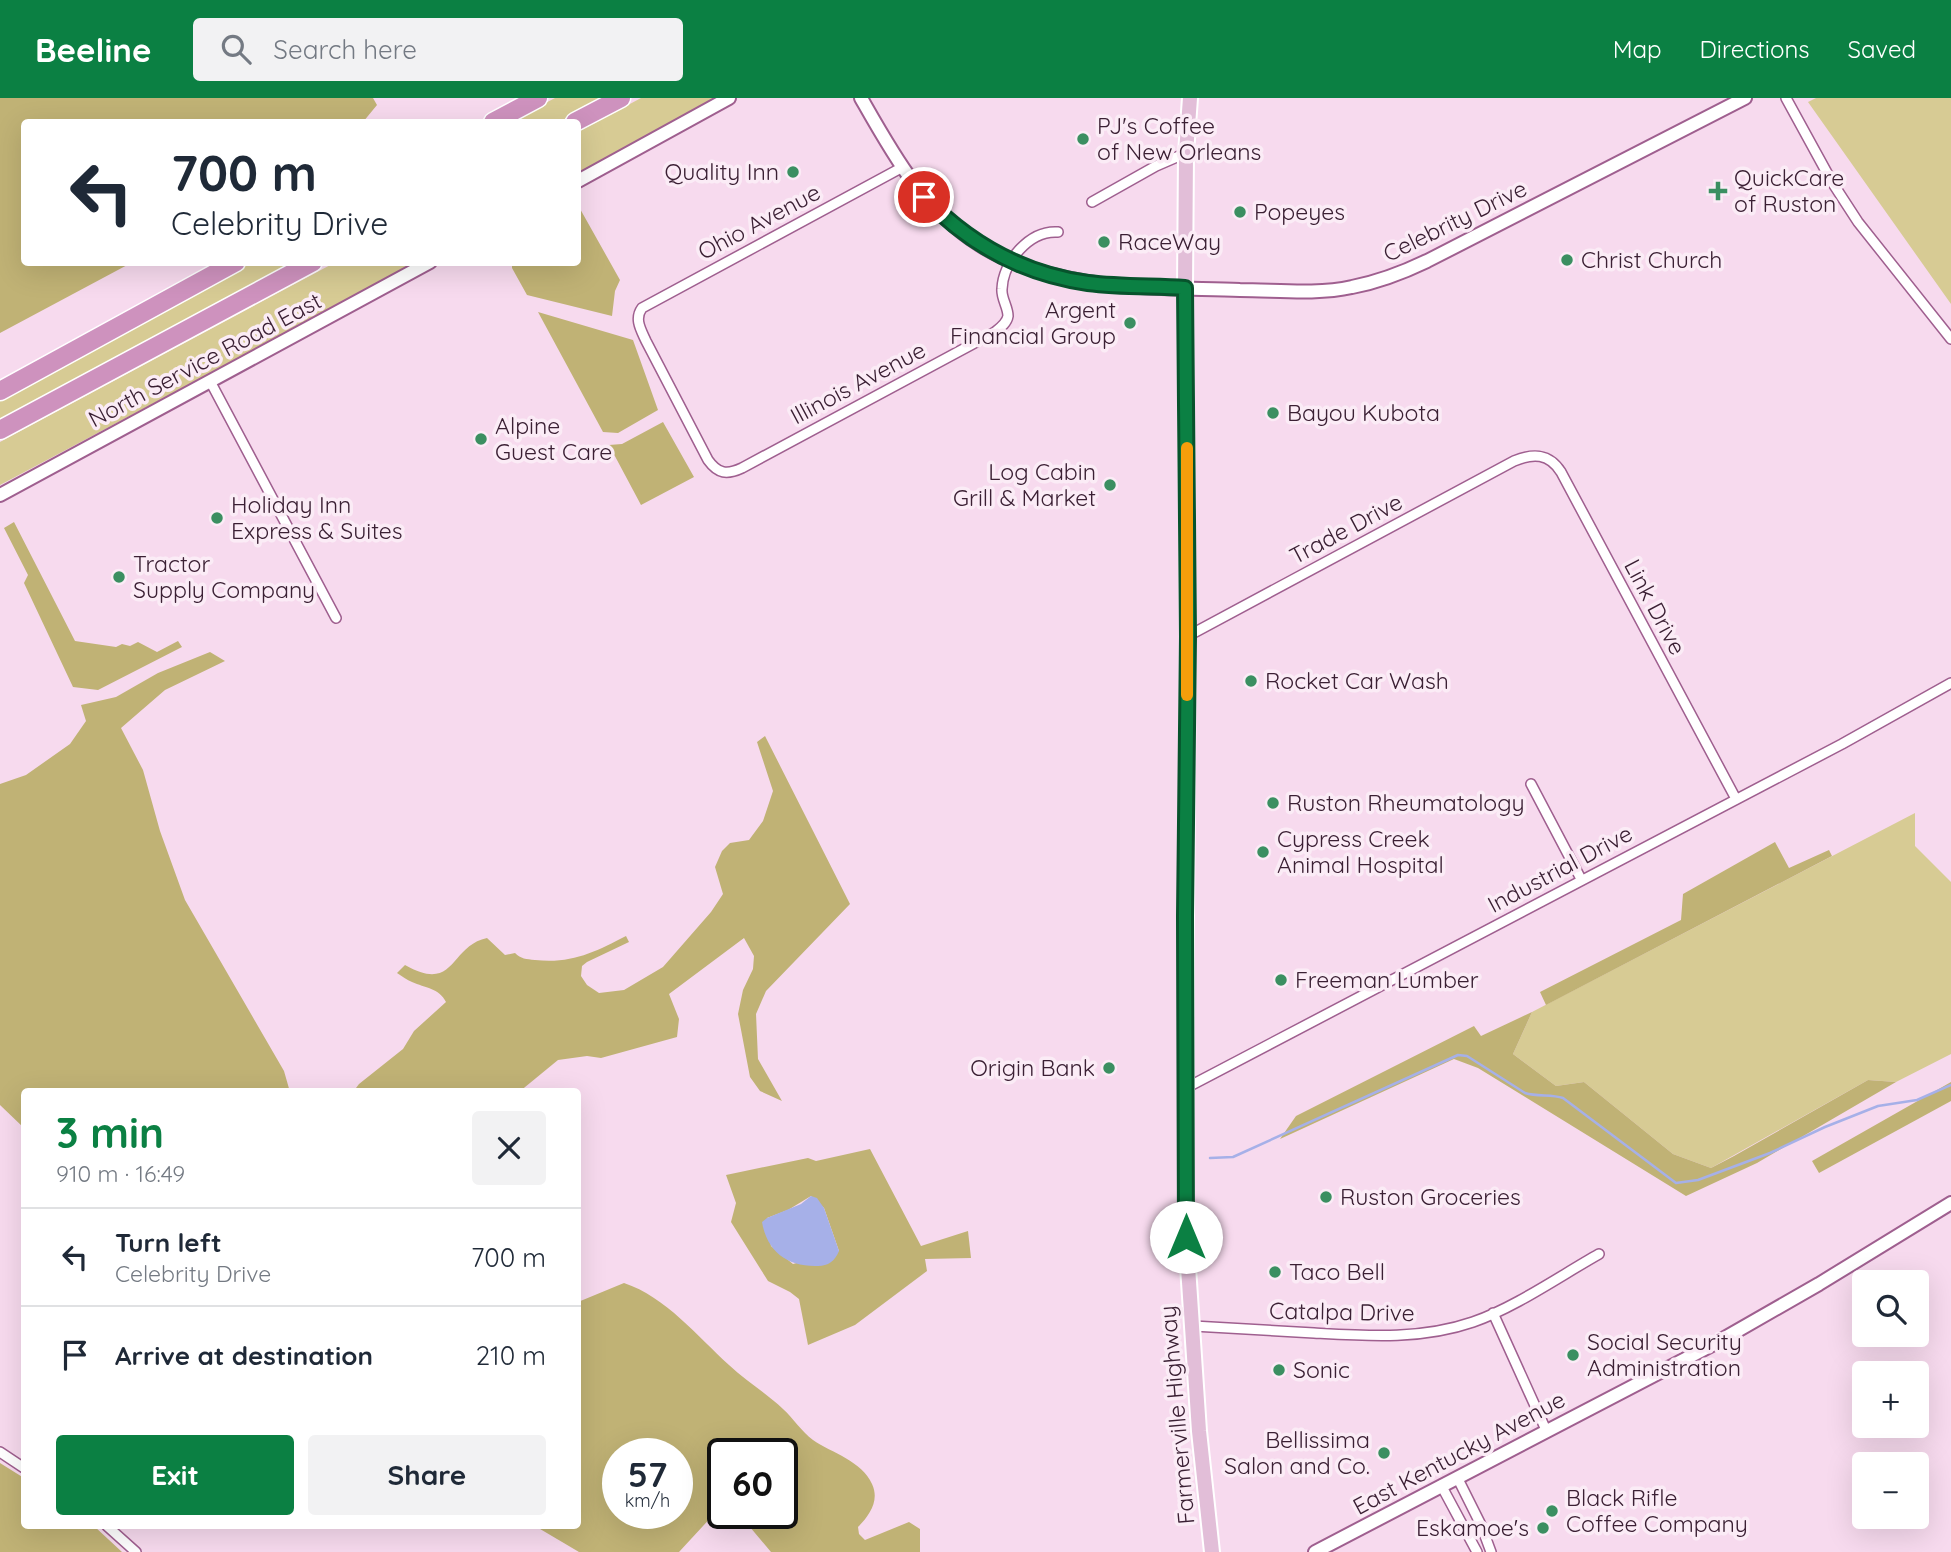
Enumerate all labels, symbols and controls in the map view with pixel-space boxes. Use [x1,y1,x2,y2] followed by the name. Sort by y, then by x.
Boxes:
[193,18,683,81] search box
[35,29,151,70] text: Beeline
[217,30,255,68] icon: search
[273,33,417,66] text: Search here
[1613,34,1662,64] text: Map
[1700,34,1810,64] text: Directions
[1848,34,1916,64] text: Saved
[1097,111,1261,166] place label: PJ's Coffee of New Orleans
[1075,131,1091,147] marker: PJ's Coffee of New Orleans
[171,142,317,203] text: 700 m
[56,147,147,238] icon: left
[664,157,779,186] place label: Quality Inn
[1734,163,1844,218] place label: QuickCare of Ruston
[785,164,801,180] marker: Quality Inn
[894,167,954,227] pin
[1378,173,1531,268] street label: Celebrity Drive
[693,177,825,266] street label: Ohio Avenue
[905,178,943,216] icon: arrive
[1708,181,1728,201] marker: QuickCare of Ruston
[1254,197,1345,226] place label: Popeyes
[171,203,388,243] text: Celebrity Drive
[1232,204,1248,220] marker: Popeyes
[1118,227,1221,256] place label: RaceWay
[1096,234,1112,250] marker: RaceWay
[1581,245,1722,274] place label: Christ Church
[1559,252,1575,268] marker: Christ Church
[83,286,326,433] street label: North Service Road East
[950,295,1116,350] place label: Argent Financial Group
[1122,315,1138,331] marker: Argent Financial Group
[785,335,930,430] street label: Illinois Avenue
[1287,398,1440,427] place label: Bayou Kubota
[1265,405,1281,421] marker: Bayou Kubota
[495,411,612,466] place label: Alpine Guest Care
[473,431,489,447] marker: Alpine Guest Care
[953,457,1096,512] place label: Log Cabin Grill & Market
[1102,477,1118,493] marker: Log Cabin Grill & Market
[1284,487,1407,570] street label: Trade Drive
[231,490,403,545] place label: Holiday Inn Express & Suites
[209,510,225,526] marker: Holiday Inn Express & Suites
[133,549,315,604] place label: Tractor Supply Company
[1618,554,1693,660] street label: Link Drive
[111,569,127,585] marker: Tractor Supply Company
[1265,666,1449,695] place label: Rocket Car Wash
[1243,673,1259,689] marker: Rocket Car Wash
[1287,788,1525,817] place label: Ruston Rheumatology
[1265,795,1281,811] marker: Ruston Rheumatology
[1482,818,1637,919] street label: Industrial Drive
[1277,824,1444,879] place label: Cypress Creek Animal Hospital
[1255,844,1271,860] marker: Cypress Creek Animal Hospital
[1295,965,1479,994] place label: Freeman Lumber
[1273,972,1289,988] marker: Freeman Lumber
[970,1053,1095,1082] place label: Origin Bank
[1101,1060,1117,1076] marker: Origin Bank
[56,1106,164,1159] text: 3 min
[472,1111,546,1185] button: close
[56,1159,185,1188] text: 910 m · 16:49
[1340,1182,1521,1211] place label: Ruston Groceries
[1318,1189,1334,1205] marker: Ruston Groceries
[1149,1200,1223,1274] position arrow
[115,1226,222,1259] text: Turn left
[56,1238,94,1276] icon: left
[471,1241,546,1274] text: 700 m
[1289,1257,1385,1286] place label: Taco Bell
[115,1259,271,1288] text: Celebrity Drive
[1267,1264,1283,1280] marker: Taco Bell
[1852,1270,1929,1529] map controls
[1852,1270,1929,1347] button: search
[1269,1296,1415,1327] street label: Catalpa Drive
[1152,1305,1201,1526] street label: Farmerville Highway
[1587,1327,1742,1382] place label: Social Security Administration
[56,1336,94,1374] icon: arrive
[115,1339,373,1372] text: Arrive at destination
[476,1339,546,1372] text: 210 m
[1565,1347,1581,1363] marker: Social Security Administration
[1293,1355,1350,1384] place label: Sonic
[1852,1361,1929,1438] button: +
[1271,1362,1287,1378] marker: Sonic
[1348,1384,1570,1521] street label: East Kentucky Avenue
[1224,1425,1370,1480] place label: Bellissima Salon and Co.
[56,1435,294,1515] button: Exit
[308,1435,546,1515] button: Share
[707,1438,798,1529] speed limit sign: 60
[1376,1445,1392,1461] marker: Bellissima Salon and Co.
[628,1452,667,1496] text: 57
[1852,1452,1929,1529] button: −
[1566,1483,1748,1538] place label: Black Rifle Coffee Company
[625,1489,670,1512] text: km/h
[1544,1503,1560,1519] marker: Black Rifle Coffee Company
[1416,1513,1529,1542] place label: Eskamoe's
[1535,1520,1551,1536] marker: Eskamoe's

